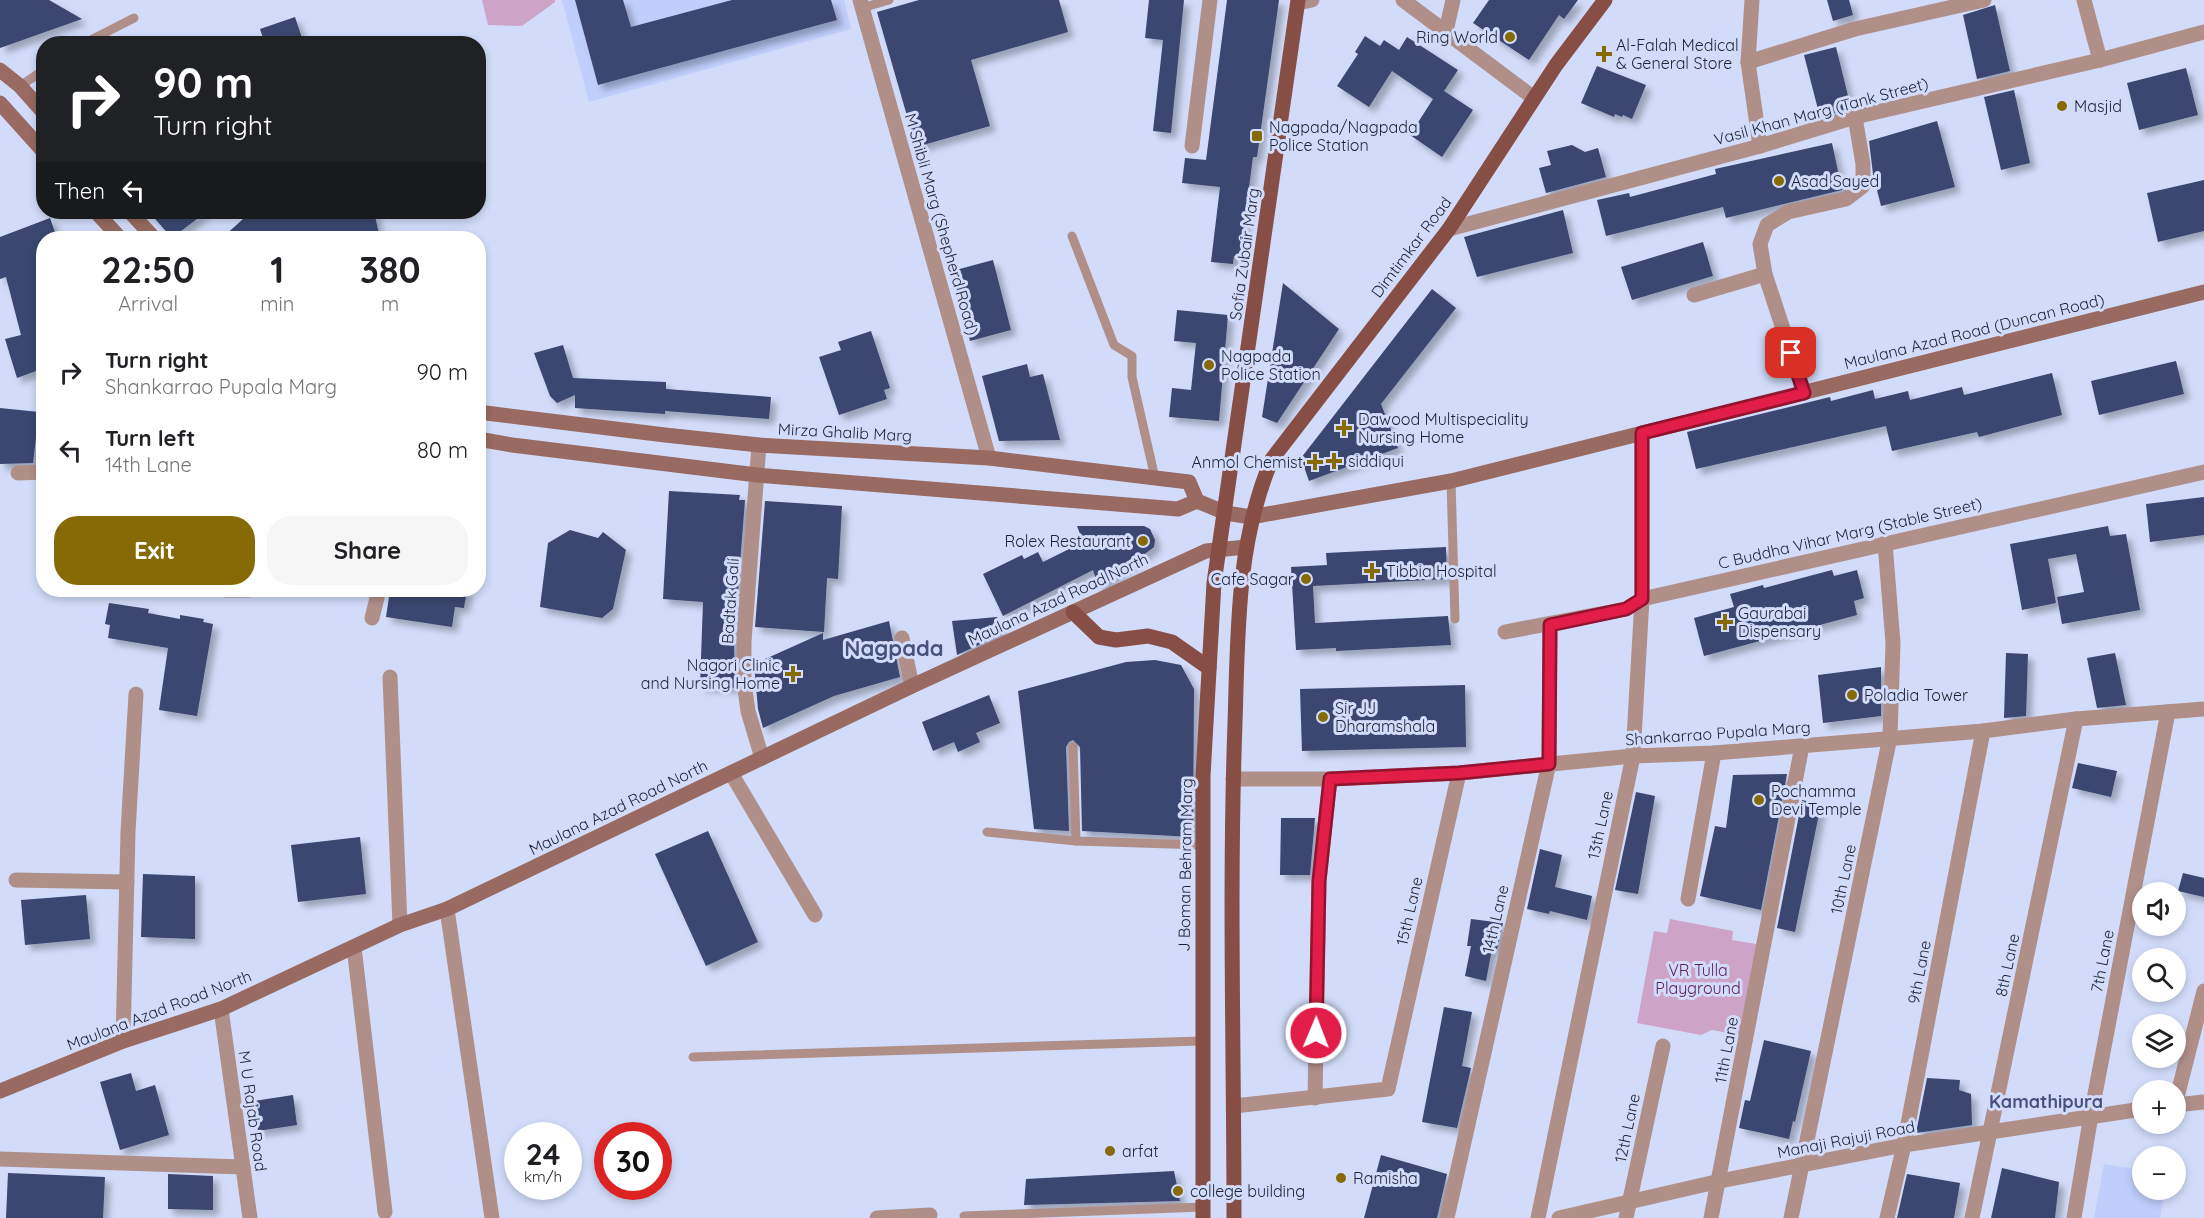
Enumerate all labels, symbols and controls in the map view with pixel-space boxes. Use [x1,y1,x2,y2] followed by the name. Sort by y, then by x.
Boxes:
[1416,27,1498,47] place label: Ring World
[1503,30,1517,44] marker: Ring World
[1616,35,1739,73] place label: Al-Falah Medical & General Store
[1597,47,1611,61] marker: Al-Falah Medical & General Store
[153,56,253,109] text: 90 m
[54,60,132,138] icon: right
[1712,73,1930,149] street label: Vasil Khan Marg (Tank Street)
[2074,96,2122,116] place label: Masjid
[2055,99,2069,113] marker: Masjid
[153,108,272,142] text: Turn right
[901,111,983,337] street label: M Shibli Marg (Shepherd Road)
[1269,117,1418,155] place label: Nagpada/Nagpada Police Station
[1250,129,1264,143] marker: Nagpada/Nagpada Police Station
[1791,171,1879,191] place label: Asad Sayed
[117,174,150,207] icon: left
[1772,174,1786,188] marker: Asad Sayed
[54,177,105,205] text: Then
[1225,187,1263,321] street label: Sofia Zubair Marg
[1366,193,1456,301] street label: Dimtimkar Road
[101,247,195,292] text: 22:50
[270,247,284,292] text: 1
[360,247,421,292] text: 380
[1842,289,2106,373] street label: Maulana Azad Road (Duncan Road)
[118,291,178,316] text: Arrival
[260,291,294,316] text: min
[381,291,399,316] text: m
[1765,327,1816,378] pin
[1774,336,1807,369] icon: arrive
[105,346,209,374] text: Turn right
[1221,346,1321,384] place label: Nagpada Police Station
[54,356,87,389] icon: right
[417,358,468,386] text: 90 m
[1202,358,1216,372] marker: Nagpada Police Station
[105,374,337,399] text: Shankarrao Pupala Marg
[1358,409,1529,447] place label: Dawood Multispeciality Nursing Home
[777,418,913,446] street label: Mirza Ghalib Marg
[1335,419,1353,437] marker: Dawood Multispeciality Nursing Home
[105,424,195,452] text: Turn left
[54,434,87,467] icon: left
[417,436,468,464] text: 80 m
[1348,451,1404,471] place label: siddiqui
[105,452,192,477] text: 14th Lane
[1192,452,1303,472] place label: Anmol Chemist
[1325,452,1343,470] marker: siddiqui
[1308,455,1322,469] marker: Anmol Chemist
[1716,493,1984,573] street label: C Buddha Vihar Marg (Stable Street)
[54,516,255,585] button: Exit
[267,516,468,585] button: Share
[1005,531,1131,551] place label: Rolex Restaurant
[1136,534,1150,548] marker: Rolex Restaurant
[965,548,1151,650] street label: Maulana Azad Road North
[717,557,743,645] street label: Badtak Gali
[1386,561,1497,581] place label: Tibbia Hospital
[1363,562,1381,580] marker: Tibbia Hospital
[1211,569,1294,589] place label: Cafe Sagar
[1299,572,1313,586] marker: Cafe Sagar
[1738,603,1821,641] place label: Gaurabai Dispensary
[1716,613,1734,631] marker: Gaurabai Dispensary
[844,634,944,662] district label: Nagpada
[641,655,780,693] place label: Nagori Clinic and Nursing Home
[784,665,802,683] marker: Nagori Clinic and Nursing Home
[1864,685,1968,705] place label: Poladia Tower
[1845,688,1859,702] marker: Poladia Tower
[1335,698,1435,736] place label: Sir JJ Dharamshala
[1316,710,1330,724] marker: Sir JJ Dharamshala
[1625,717,1811,749] street label: Shankarrao Pupala Marg
[525,755,711,859] street label: Maulana Azad Road North
[1173,778,1197,952] street label: J Boman Behram Marg
[1771,781,1861,819] place label: Pochamma Devi Temple
[1583,789,1617,861] street label: 13th Lane
[1752,793,1766,807] marker: Pochamma Devi Temple
[1826,842,1860,916] street label: 10th Lane
[1391,875,1427,947] street label: 15th Lane
[2132,882,2186,1200] map controls
[2132,882,2186,936] button: sound
[1477,883,1513,955] street label: 14th Lane
[2086,928,2118,994] street label: 7th Lane
[1991,932,2023,998] street label: 8th Lane
[1903,939,1935,1005] street label: 9th Lane
[2132,948,2186,1002] button: search
[1655,960,1741,998] park label: VR Tulla Playground
[64,965,254,1055] street label: Maulana Azad Road North
[1284,1001,1348,1065] position arrow
[2132,1014,2186,1068] button: layers
[1710,1015,1742,1085] street label: 11th Lane
[235,1049,271,1173] street label: M U Rajab Road
[2132,1080,2186,1134] button: +
[1989,1090,2103,1113] district label: Kamathipura
[1610,1092,1644,1164] street label: 12th Lane
[1776,1116,1916,1162] street label: Manaji Rajuji Road
[594,1122,672,1200] speed limit sign: 30
[526,1135,560,1173] text: 24
[1122,1141,1159,1161] place label: arfat
[1103,1144,1117,1158] marker: arfat
[2132,1146,2186,1200] button: −
[524,1167,562,1186] text: km/h
[1353,1168,1418,1188] place label: Ramisha
[1334,1171,1348,1185] marker: Ramisha
[1190,1181,1305,1201] place label: college building
[1171,1184,1185,1198] marker: college building

